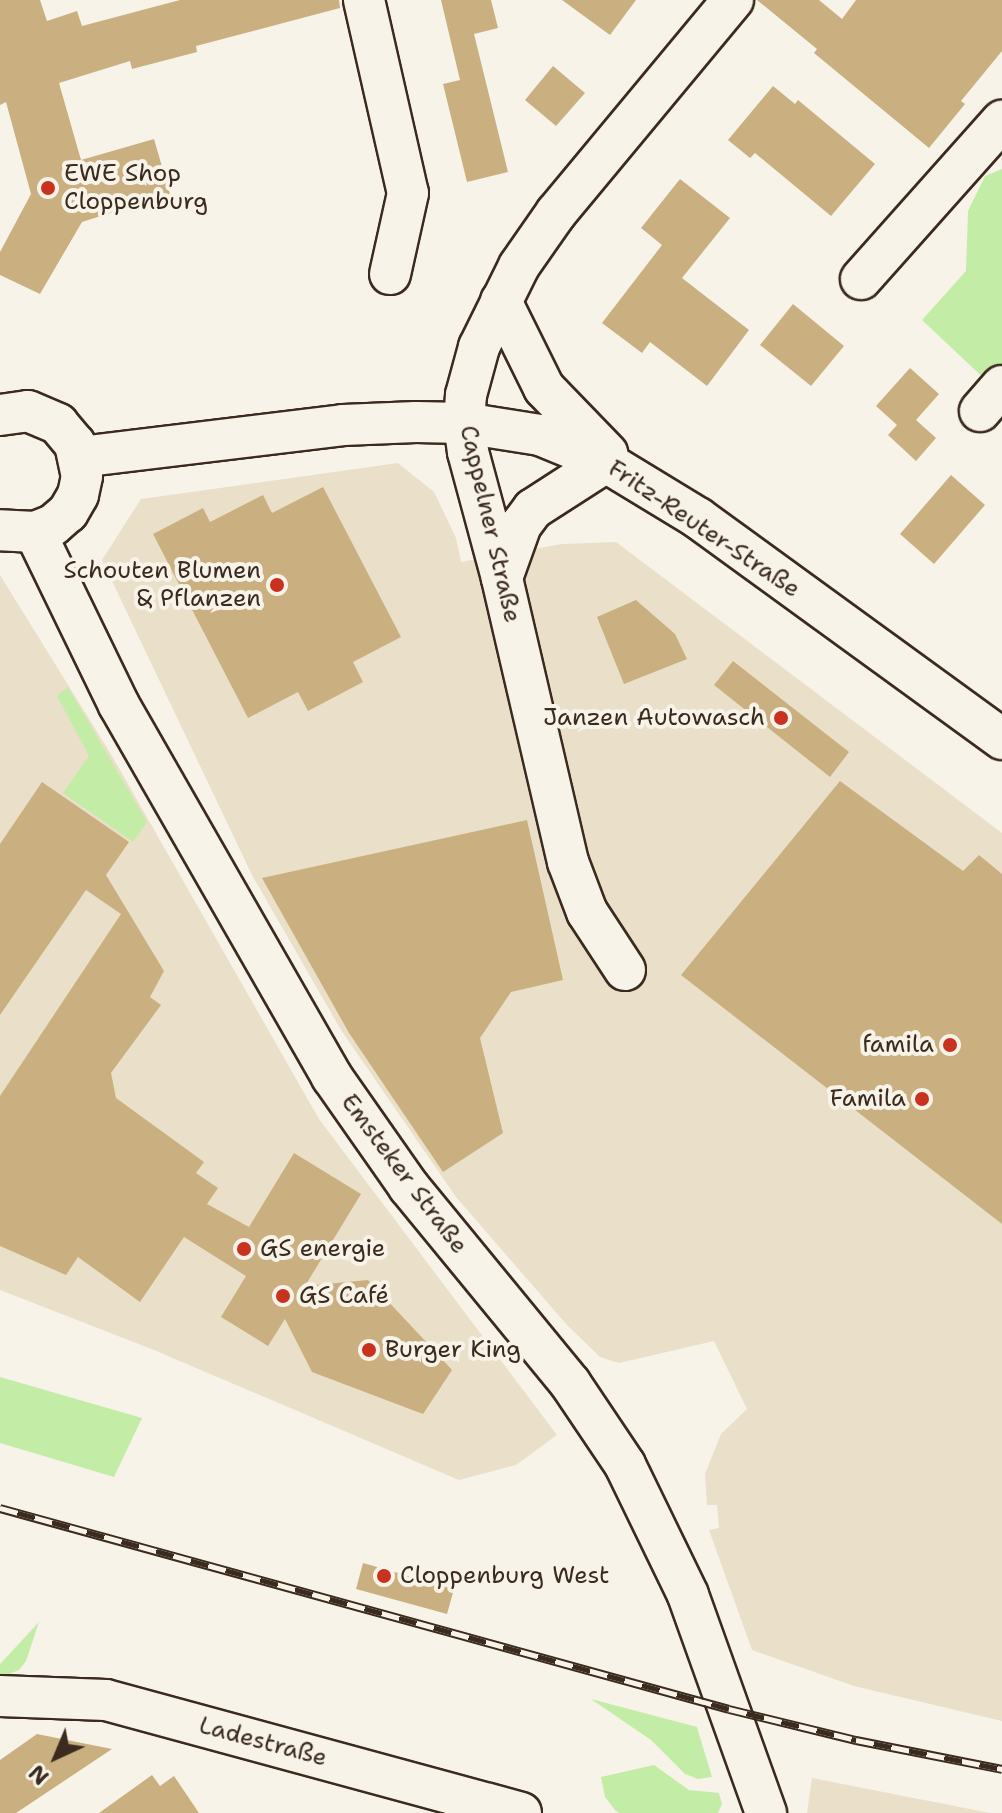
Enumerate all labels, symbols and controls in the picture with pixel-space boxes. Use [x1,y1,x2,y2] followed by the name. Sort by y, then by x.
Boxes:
[64,160,208,216] place label: EWE Shop Cloppenburg
[39,179,57,197] marker: EWE Shop Cloppenburg
[453,423,527,625] street label: Cappelner Straße
[603,454,805,604] street label: Fritz-Reuter-Straße
[64,557,261,613] place label: Schouten Blumen & Pflanzen
[268,576,286,594] marker: Schouten Blumen & Pflanzen
[543,704,765,732] place label: Janzen Autowasch
[772,709,790,727] marker: Janzen Autowasch
[862,1031,934,1059] place label: famila
[941,1036,959,1054] marker: famila
[830,1085,906,1113] place label: Famila
[335,1088,473,1260] street label: Emsteker Straße
[913,1090,931,1108] marker: Famila
[260,1235,385,1263] place label: GS energie
[235,1240,253,1258] marker: GS energie
[299,1282,389,1310] place label: GS Café
[274,1287,292,1305] marker: GS Café
[385,1336,521,1364] place label: Burger King
[360,1341,378,1359] marker: Burger King
[400,1562,610,1590] place label: Cloppenburg West
[375,1567,393,1585] marker: Cloppenburg West
[196,1711,330,1773] street label: Ladestraße
[16,1717,96,1797] north arrow
[23,1758,55,1791] text: N

